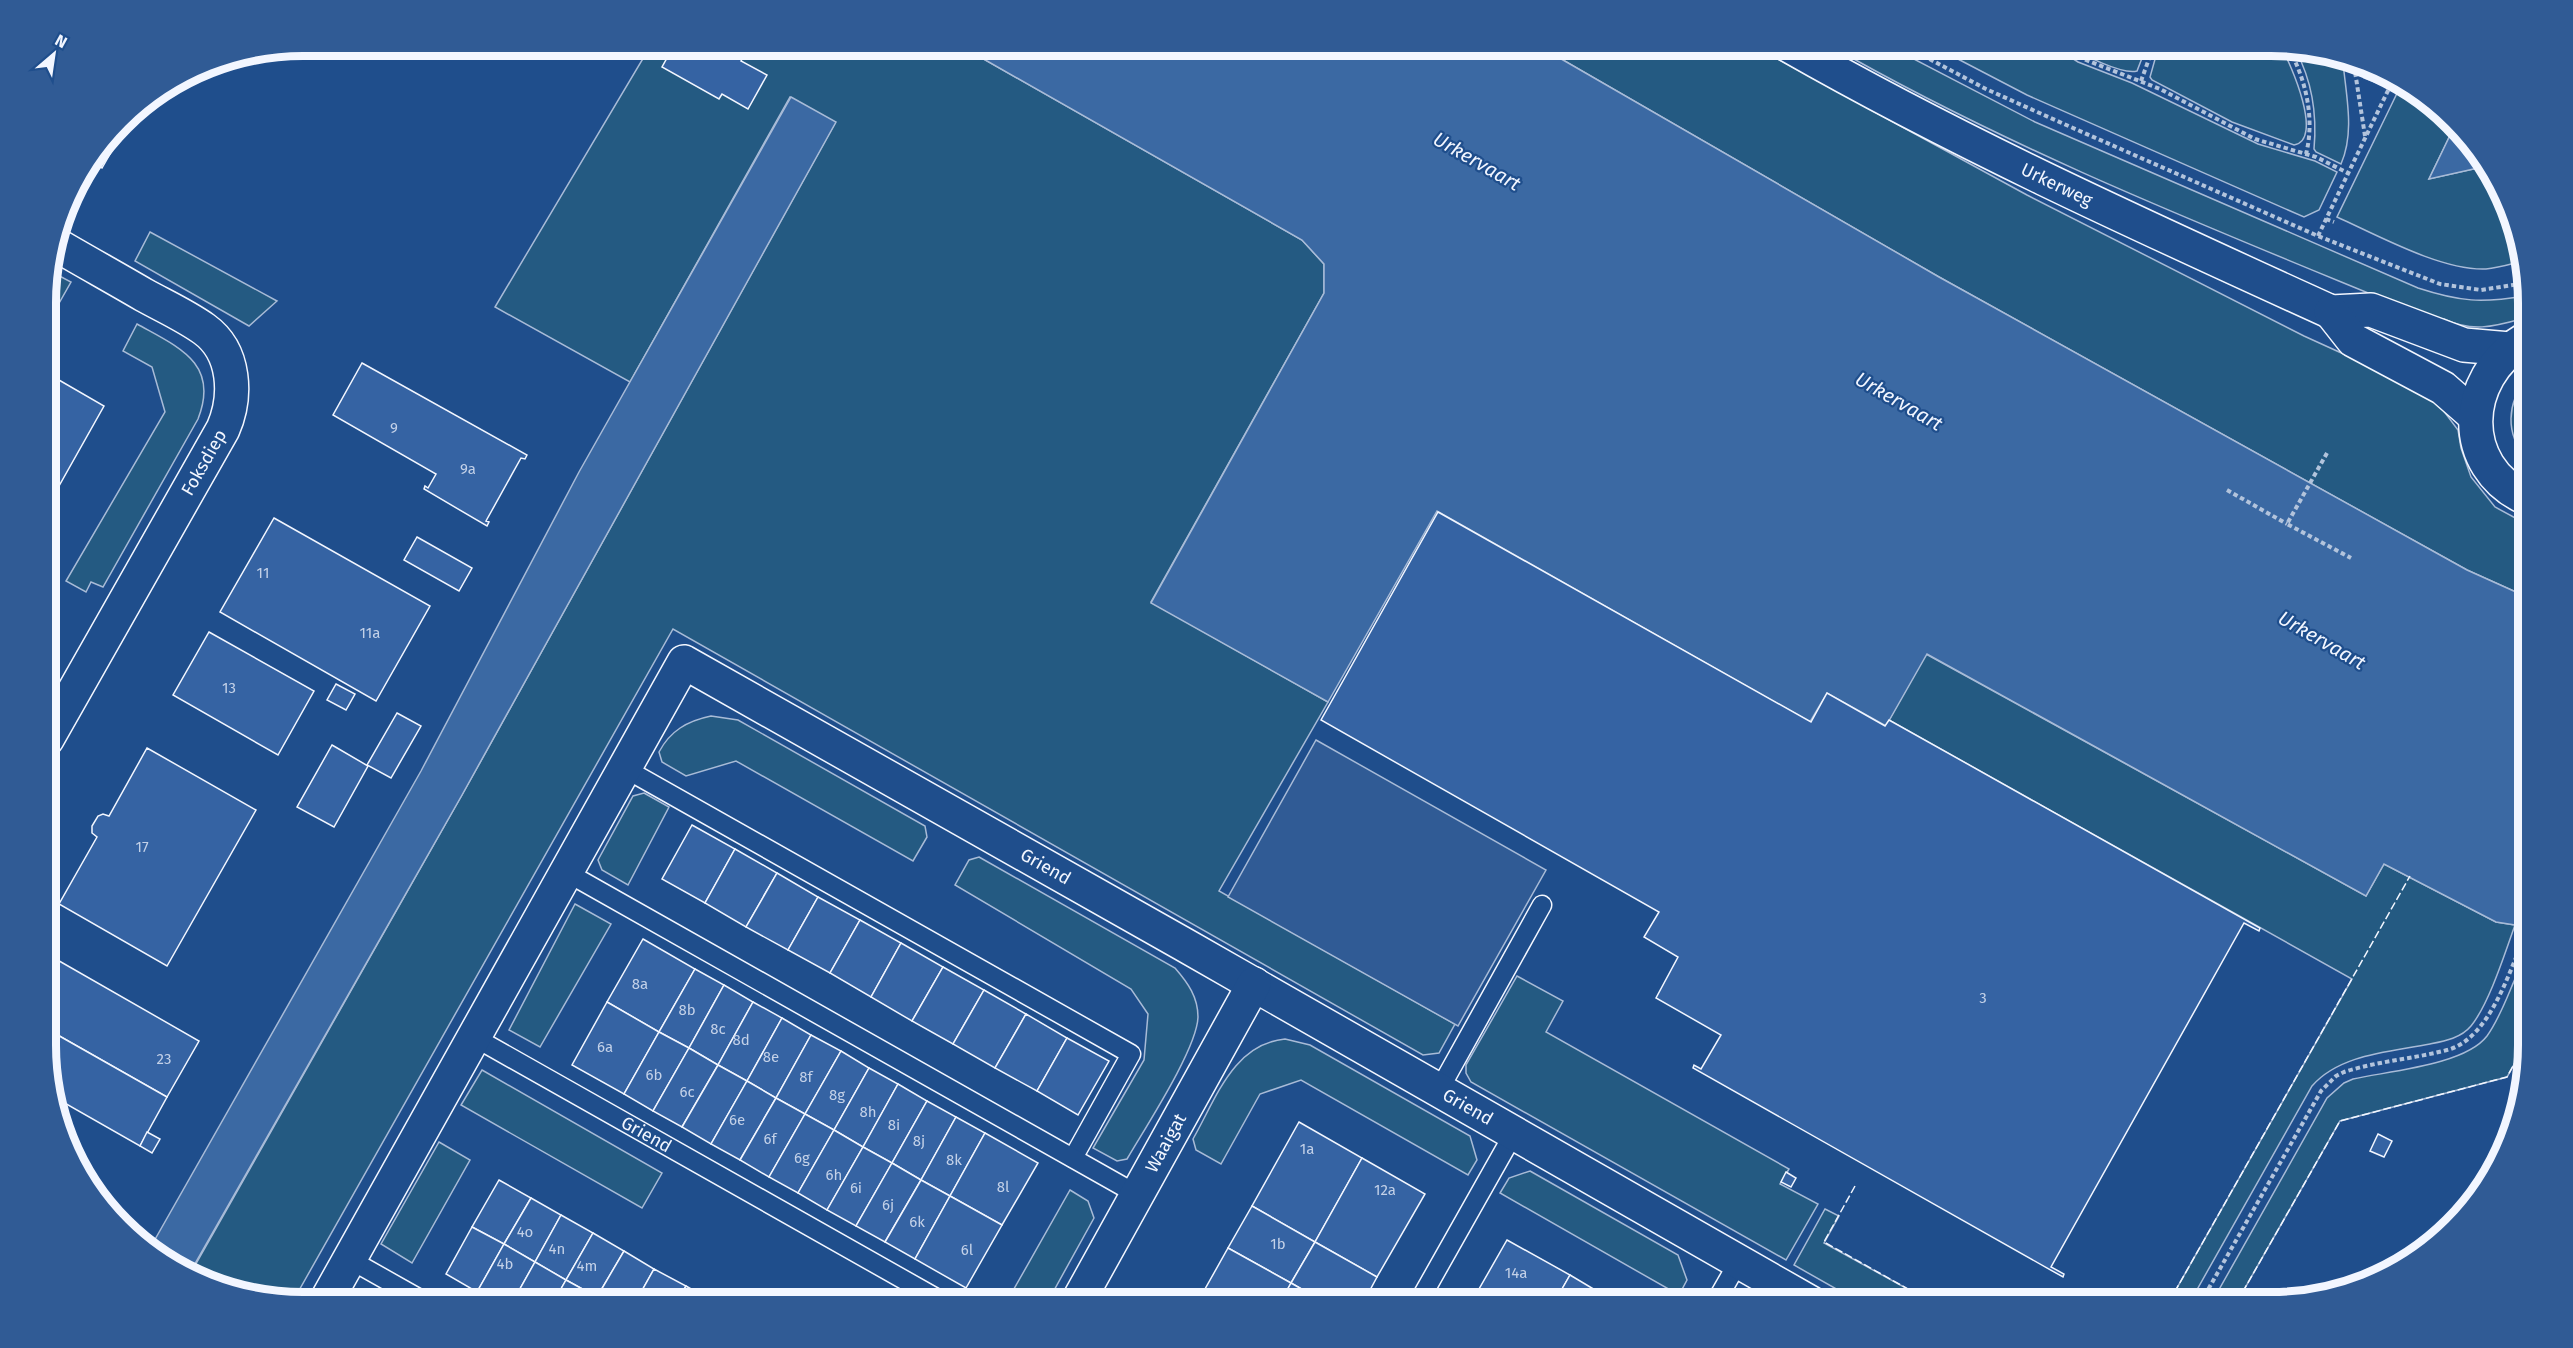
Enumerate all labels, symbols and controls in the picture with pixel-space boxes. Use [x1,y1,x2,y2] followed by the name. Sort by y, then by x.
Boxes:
[24,24,84,84] north arrow
[52,30,70,52] text: N
[1429,126,1526,196] water label: Urkervaart
[2017,158,2097,212] street label: Urkerweg
[1851,366,1948,436] water label: Urkervaart
[390,419,398,437] house number: 9
[177,425,232,499] street label: Foksdiep
[460,460,476,478] house number: 9a
[257,564,269,582] house number: 11
[2274,605,2371,675] water label: Urkervaart
[360,624,380,642] house number: 11a
[222,679,236,697] house number: 13
[135,838,149,856] house number: 17
[1016,843,1075,889] street label: Griend
[632,975,648,993] house number: 8a
[1979,989,1987,1007] house number: 3
[678,1001,696,1019] house number: 8b
[710,1020,726,1038] house number: 8c
[732,1031,750,1049] house number: 8d
[597,1038,613,1056] house number: 6a
[763,1048,779,1066] house number: 8e
[157,1050,171,1068] house number: 23
[646,1066,662,1084] house number: 6b
[799,1068,814,1086] house number: 8f
[679,1083,695,1101] house number: 6c
[1439,1084,1497,1130] street label: Griend
[829,1086,845,1104] house number: 8g
[859,1103,877,1121] house number: 8h
[1141,1109,1191,1176] street label: Waaigat
[617,1111,676,1157] street label: Griend
[729,1111,745,1129] house number: 6e
[888,1116,900,1134] house number: 8i
[763,1130,777,1148] house number: 6f
[913,1132,925,1150] house number: 8j
[1300,1140,1314,1158] house number: 1a
[794,1149,810,1167] house number: 6g
[946,1151,962,1169] house number: 8k
[826,1166,842,1184] house number: 6h
[997,1178,1010,1196] house number: 8l
[850,1179,862,1197] house number: 6i
[1374,1181,1396,1199] house number: 12a
[882,1196,894,1214] house number: 6j
[909,1213,925,1231] house number: 6k
[517,1223,533,1241] house number: 4o
[1270,1235,1286,1253] house number: 1b
[549,1240,565,1258] house number: 4n
[961,1241,974,1259] house number: 6l
[497,1255,513,1273] house number: 4b
[577,1257,597,1275] house number: 4m
[1505,1264,1527,1282] house number: 14a

